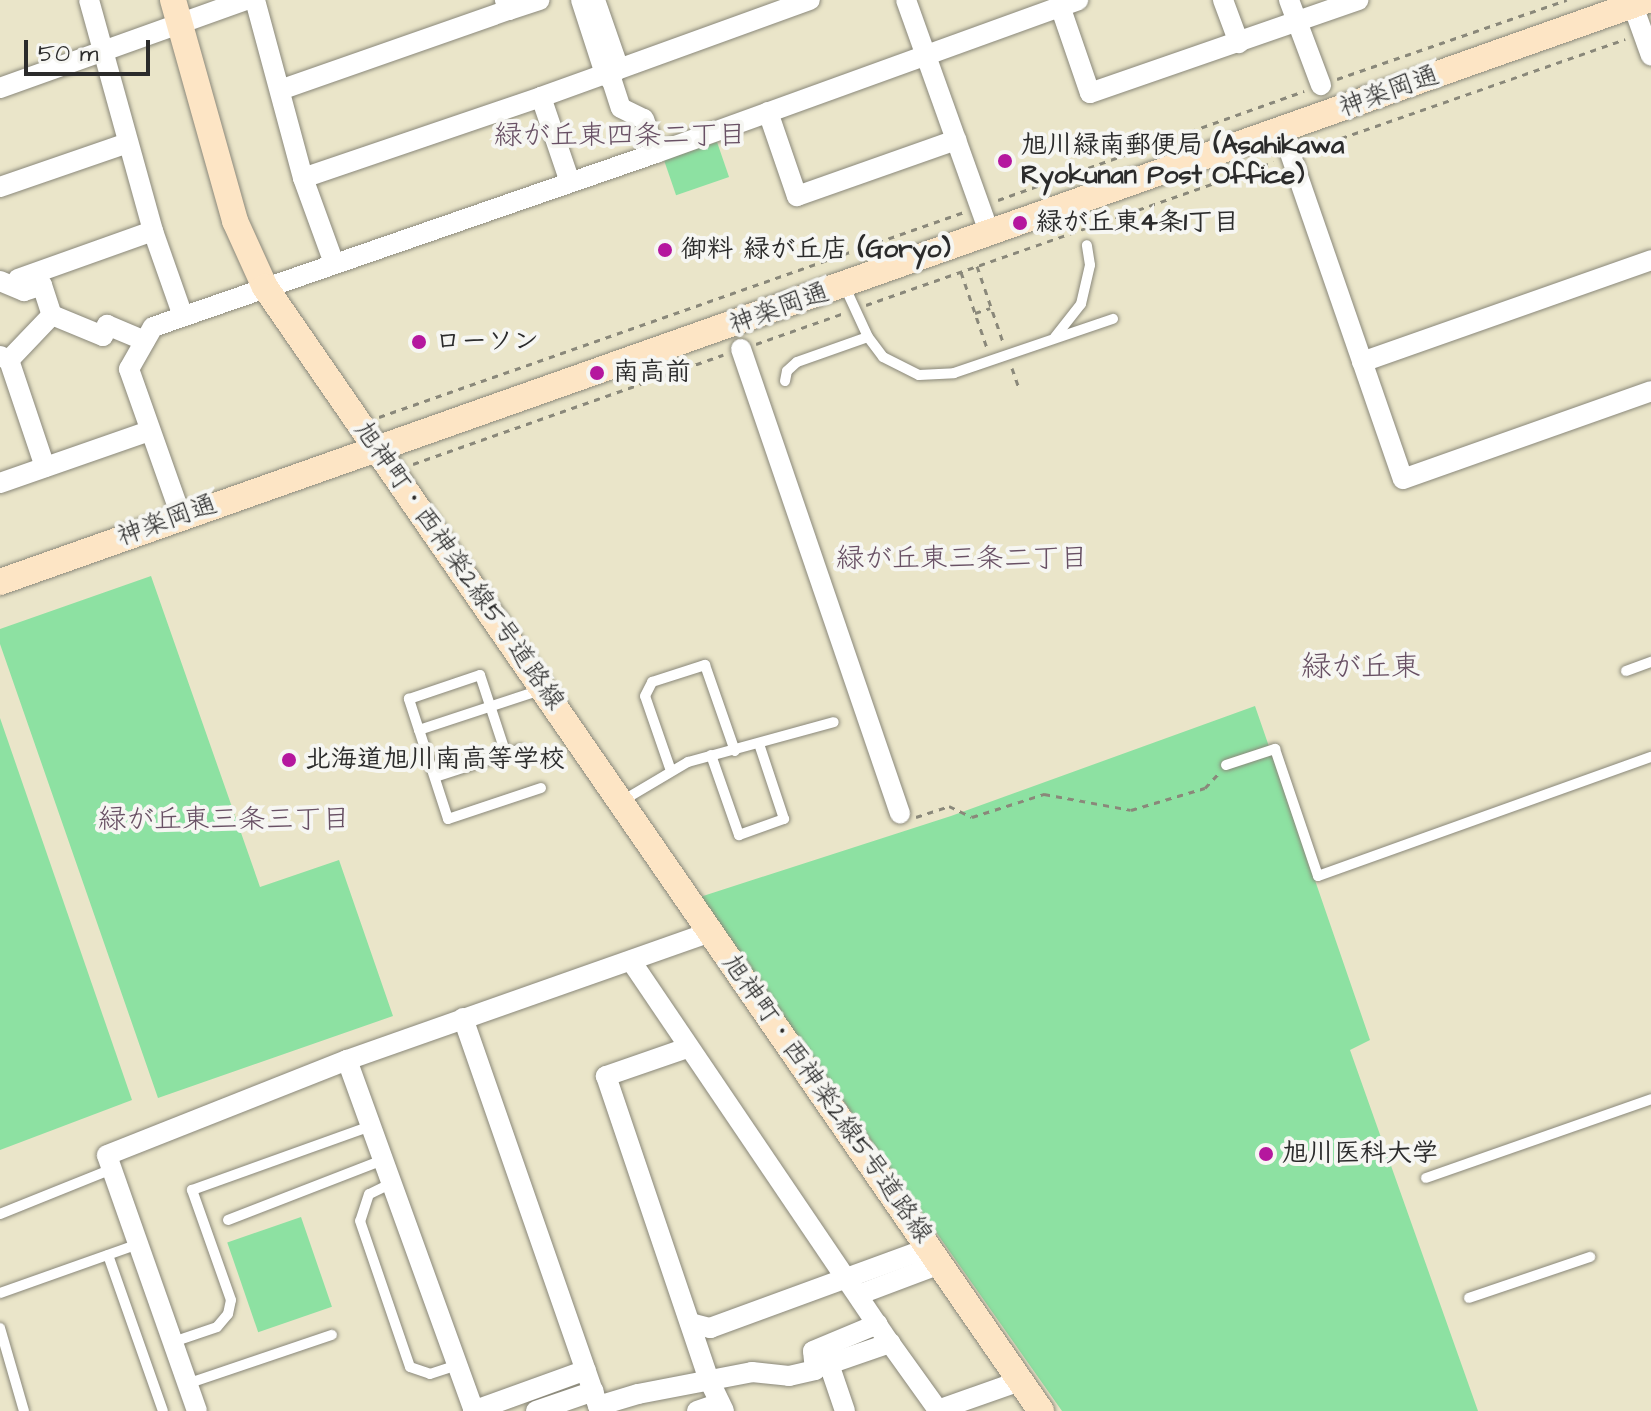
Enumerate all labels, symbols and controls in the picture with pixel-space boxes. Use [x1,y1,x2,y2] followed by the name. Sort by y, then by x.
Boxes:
[28,24,154,74] scale bar
[38,37,98,71] text: 50 m
[1335,60,1443,124] street label: 神楽岡通
[494,119,746,153] district label: 緑が丘東四条二丁目
[1021,130,1344,192] place label: 旭川緑南郵便局 (Asahikawa Ryokunan Post Office)
[996,152,1014,170] marker: 旭川緑南郵便局 (Asahikawa Ryokunan Post Office)
[1036,207,1239,239] place label: 緑が丘東4条1丁目
[1011,214,1029,232] marker: 緑が丘東4条1丁目
[681,234,951,266] place label: 御料 緑が丘店 (Goryo)
[656,241,674,259] marker: 御料 緑が丘店 (Goryo)
[725,277,833,341] street label: 神楽岡通
[435,326,539,358] place label: ローソン
[410,333,428,351] marker: ローソン
[613,357,691,389] place label: 南高前
[588,364,606,382] marker: 南高前
[347,416,571,716] street label: 旭神町・西神楽2線5号道路線
[113,489,221,553] street label: 神楽岡通
[836,542,1088,576] district label: 緑が丘東三条二丁目
[1301,649,1421,685] district label: 緑が丘東
[305,744,565,776] place label: 北海道旭川南高等学校
[280,751,298,769] marker: 北海道旭川南高等学校
[98,803,350,837] district label: 緑が丘東三条三丁目
[715,949,939,1249] street label: 旭神町・西神楽2線5号道路線
[1282,1138,1438,1170] place label: 旭川医科大学
[1257,1145,1275,1163] marker: 旭川医科大学

